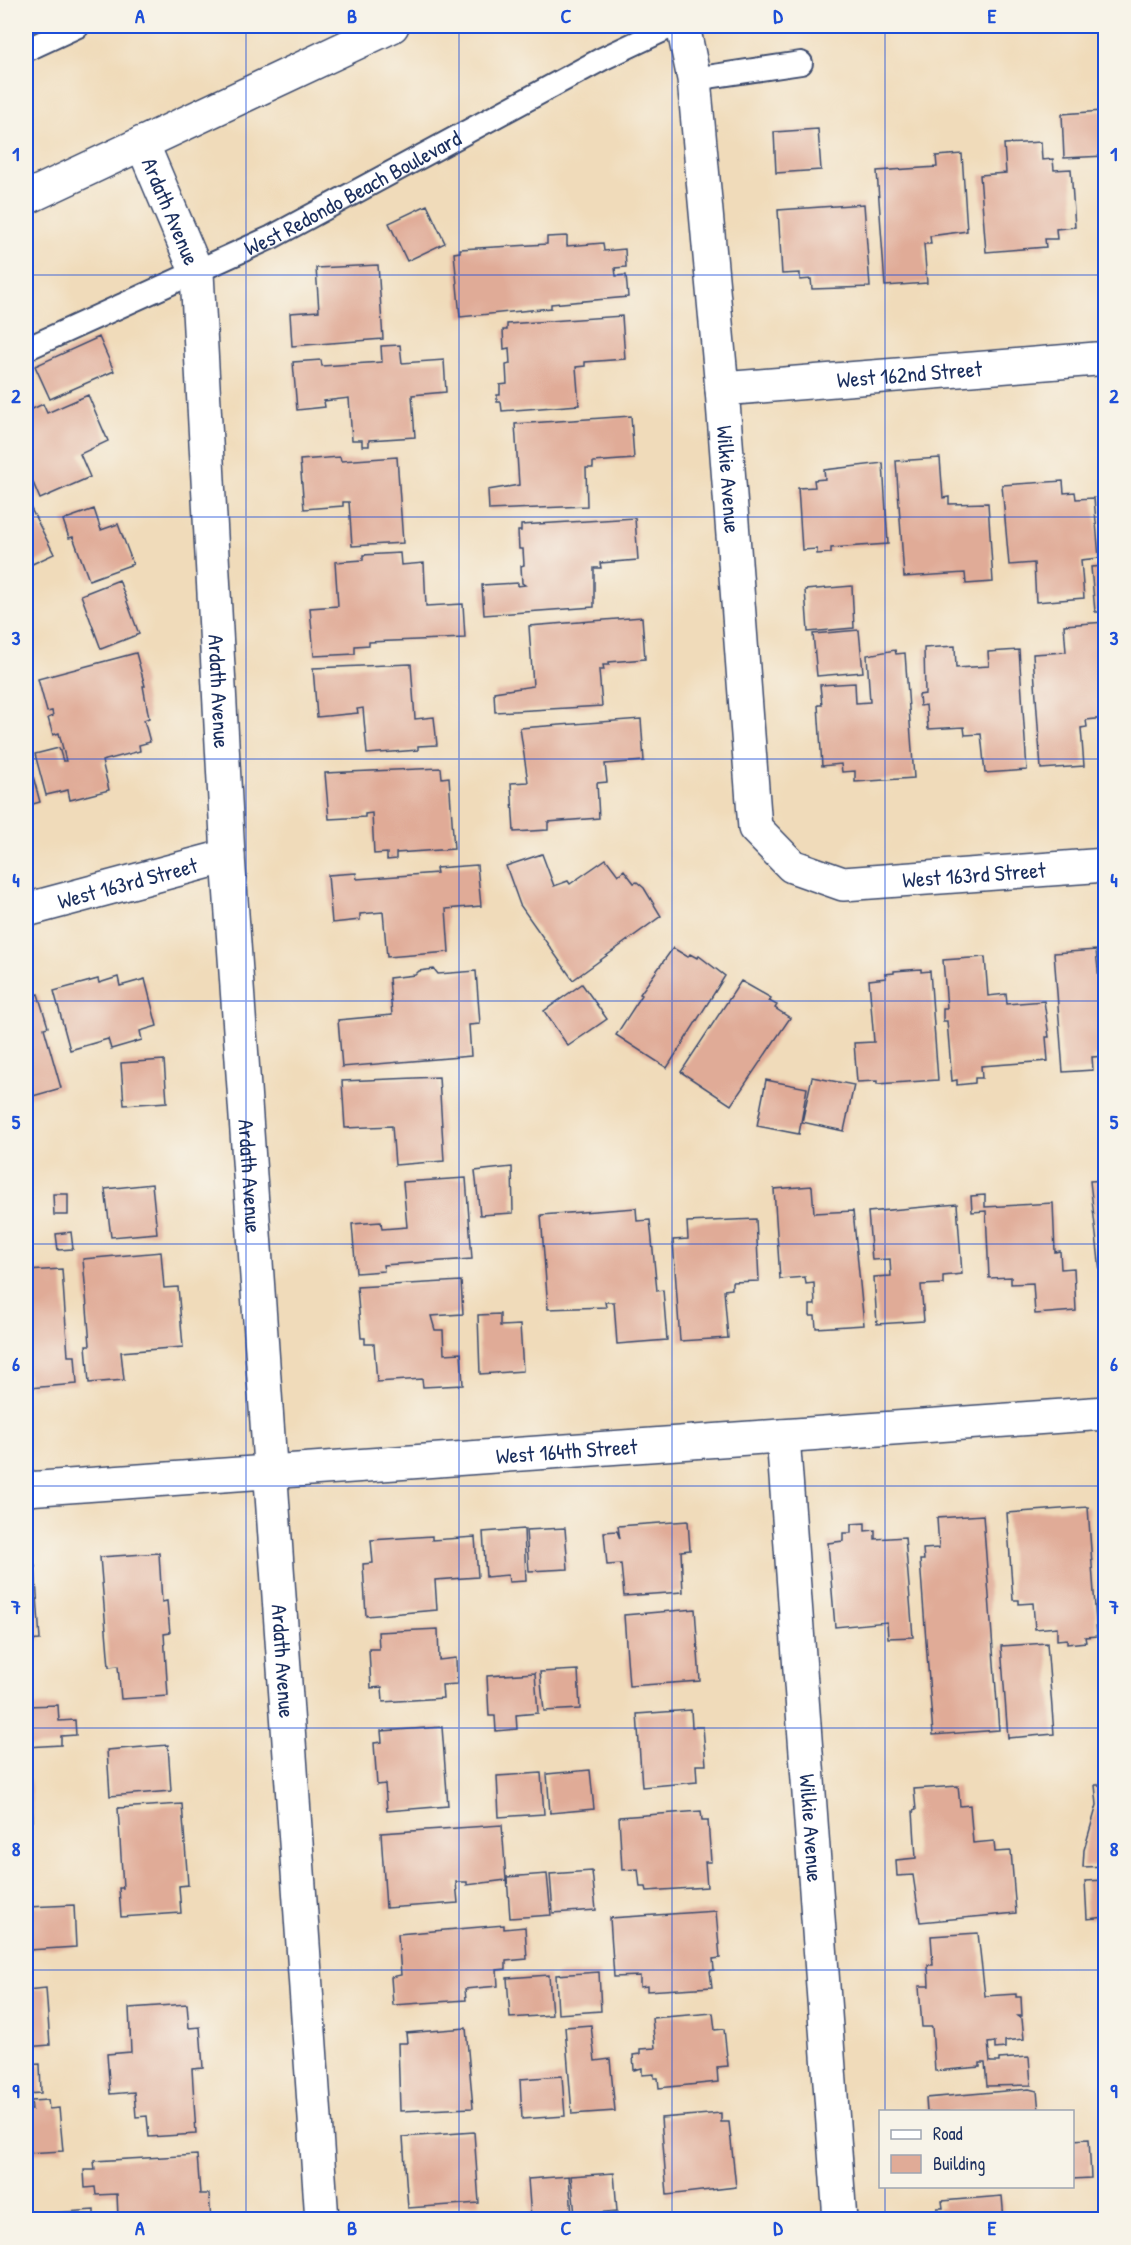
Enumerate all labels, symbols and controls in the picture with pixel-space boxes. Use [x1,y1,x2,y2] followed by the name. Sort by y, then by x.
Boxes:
[135,2,145,29] text: A
[347,2,357,29] text: B
[561,2,572,29] text: C
[773,2,783,29] text: D
[988,2,997,29] text: E
[239,123,466,263] street label: West Redondo Beach Boulevard
[12,140,20,167] text: 1
[1110,140,1118,167] text: 1
[135,153,207,270] street label: Ardath Avenue
[836,353,983,395] street label: West 162nd Street
[11,382,21,409] text: 2
[1109,382,1119,409] text: 2
[710,424,748,535] street label: Wilkie Avenue
[12,624,21,651] text: 3
[1110,624,1119,651] text: 3
[201,633,237,749] street label: Ardath Avenue
[54,850,201,916] street label: West 163rd Street
[901,854,1047,895] street label: West 163rd Street
[12,866,20,893] text: 4
[1110,866,1118,893] text: 4
[12,1108,21,1135] text: 5
[1110,1108,1119,1135] text: 5
[231,1118,269,1234] street label: Ardath Avenue
[12,1350,20,1377] text: 6
[1110,1350,1118,1377] text: 6
[495,1431,639,1471] street label: West 164th Street
[10,1593,21,1620] text: 7
[1108,1593,1119,1620] text: 7
[265,1603,302,1719] street label: Ardath Avenue
[793,1773,830,1883] street label: Wilkie Avenue
[12,1835,21,1862] text: 8
[1110,1835,1119,1862] text: 8
[12,2077,20,2104] text: 9
[1110,2077,1118,2104] text: 9
[879,2110,1074,2188] legend
[933,2121,963,2146] text: Road
[933,2151,985,2176] text: Building
[135,2214,145,2241] text: A
[347,2214,357,2241] text: B
[561,2214,572,2241] text: C
[773,2214,783,2241] text: D
[988,2214,997,2241] text: E

